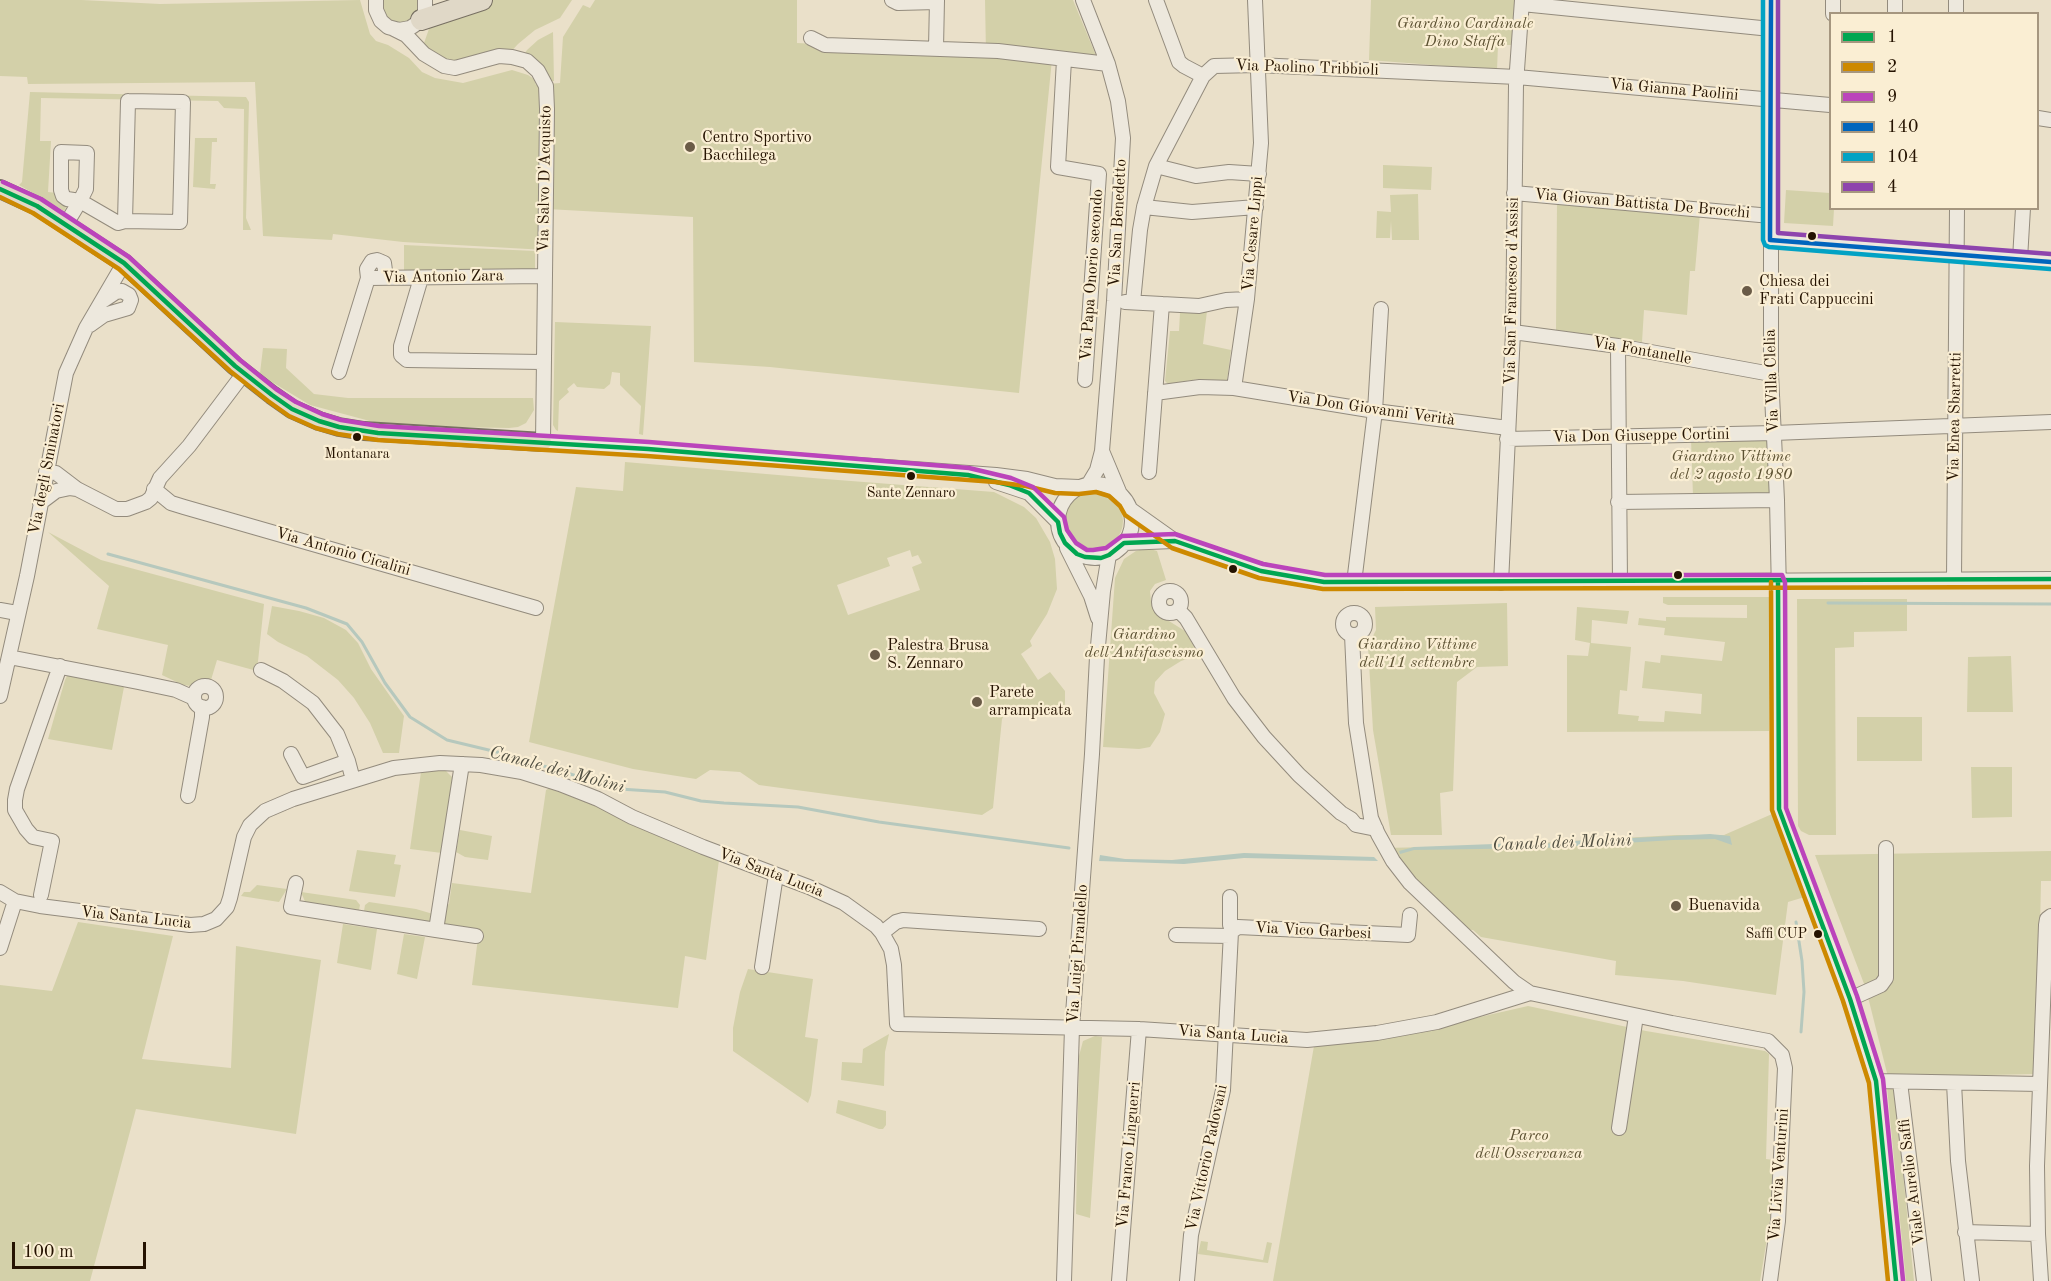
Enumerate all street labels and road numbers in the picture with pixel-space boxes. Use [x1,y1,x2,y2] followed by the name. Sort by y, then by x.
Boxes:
[1235,56,1379,80] street label: Via Paolino Tribbioli
[1609,75,1739,105] street label: Via Gianna Paolini
[534,105,556,253] street label: Via Salvo D'Acquisto
[1105,158,1131,288] street label: Via San Benedetto
[1238,176,1268,292] street label: Via Cesare Lippi
[1533,185,1751,223] street label: Via Giovan Battista De Brocchi
[1076,188,1108,362] street label: Via Papa Onorio secondo
[1501,197,1523,385] street label: Via San Francesco d'Assisi
[382,266,504,288] street label: Via Antonio Zara
[1761,329,1783,433] street label: Via Villa Clelia
[1591,333,1693,369] street label: Via Fontanelle
[1944,352,1966,482] street label: Via Enea Sbarretti
[1286,388,1456,430] street label: Via Don Giovanni Verità
[25,402,69,536] street label: Via degli Sminatori
[1552,425,1730,447] street label: Via Don Giuseppe Cortini
[273,524,413,580] street label: Via Antonio Cicalini
[716,844,826,902] street label: Via Santa Lucia
[1064,884,1092,1024] street label: Via Luigi Pirandello
[80,903,192,933] street label: Via Santa Lucia
[1254,918,1372,944] street label: Via Vico Garbesi
[1177,1022,1289,1048] street label: Via Santa Lucia
[1113,1081,1145,1229] street label: Via Franco Linguerri
[1182,1083,1232,1233] street label: Via Vittorio Padovani
[1765,1108,1793,1242] street label: Via Livia Venturini
[1895,1118,1929,1246] street label: Viale Aurelio Saffi

